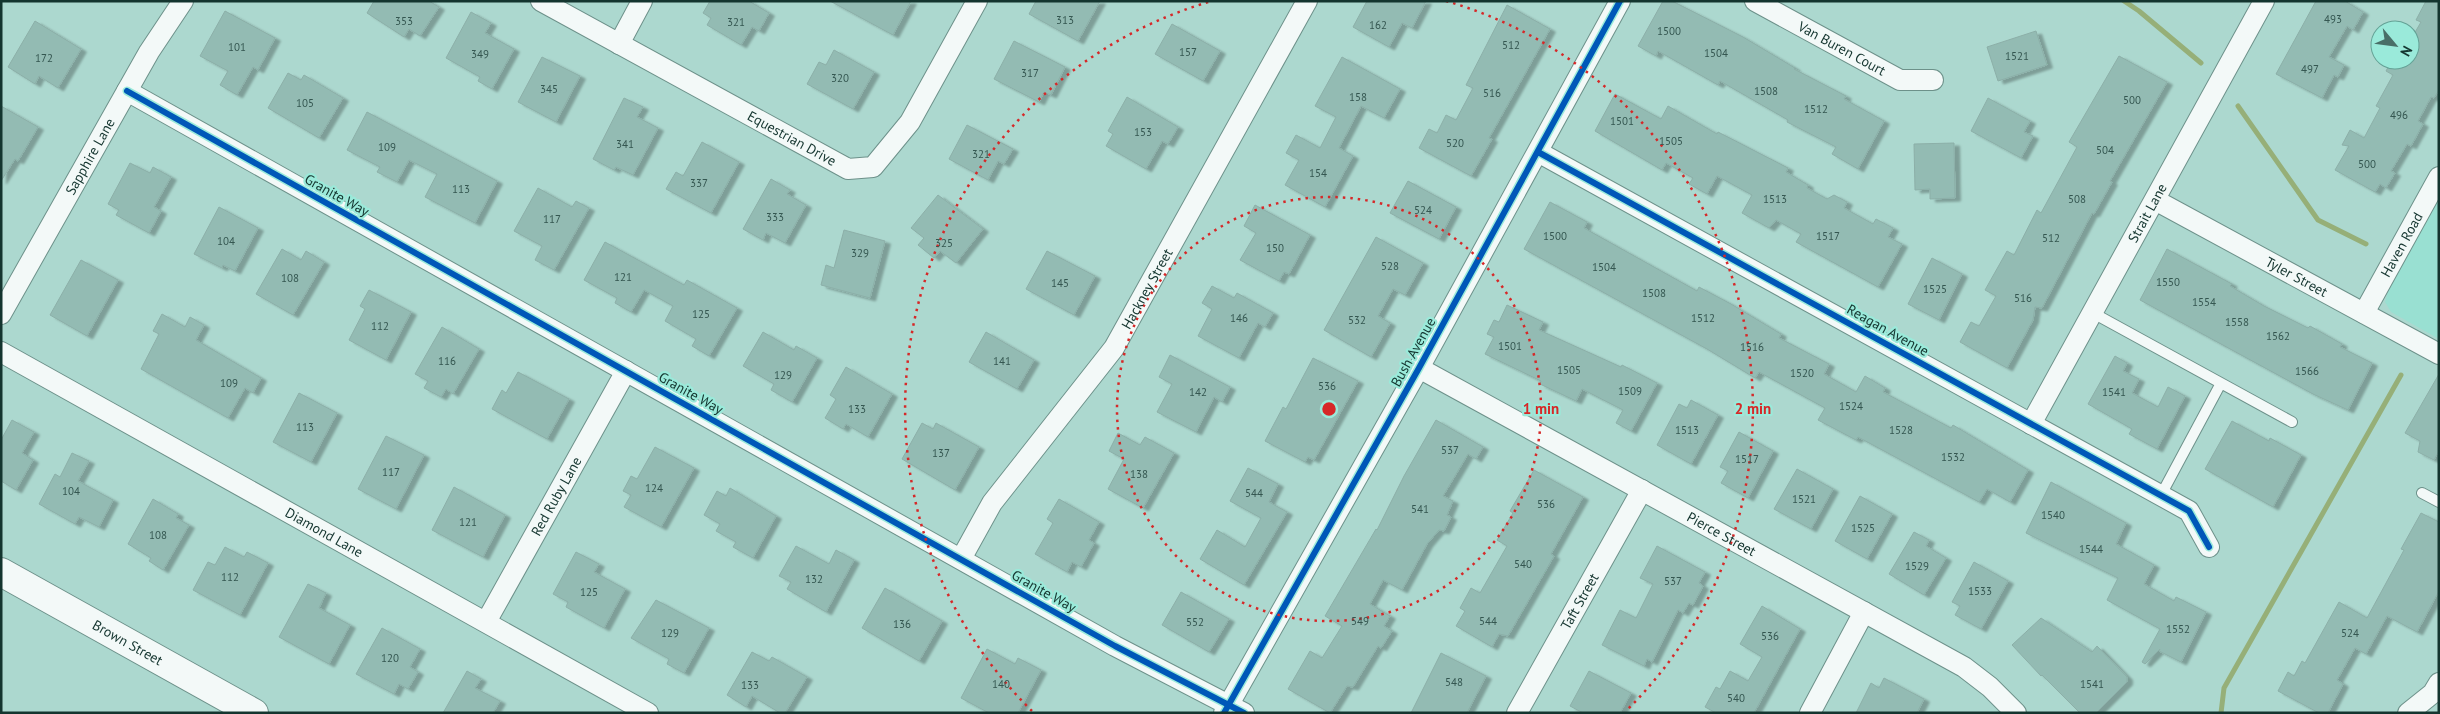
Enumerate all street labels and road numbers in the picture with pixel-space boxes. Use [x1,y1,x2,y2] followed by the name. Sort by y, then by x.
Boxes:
[1794,17,1889,80] street label: Van Buren Court
[744,107,840,170] street label: Equestrian Drive
[61,115,119,198] street label: Sapphire Lane
[301,170,373,220] street label: Granite Way
[2124,180,2171,246] street label: Strait Lane
[2377,209,2427,280] street label: Haven Road
[1117,245,1177,332] street label: Hackney Street
[2262,253,2331,301] street label: Tyler Street
[1844,300,1932,360] street label: Reagan Avenue
[1387,314,1439,390] street label: Bush Avenue
[655,368,727,418] street label: Granite Way
[527,454,585,539] street label: Red Ruby Lane
[282,503,366,561] street label: Diamond Lane
[1684,508,1759,560] street label: Pierce Street
[1008,566,1080,616] street label: Granite Way
[1557,570,1603,633] street label: Taft Street
[89,616,166,670] street label: Brown Street

